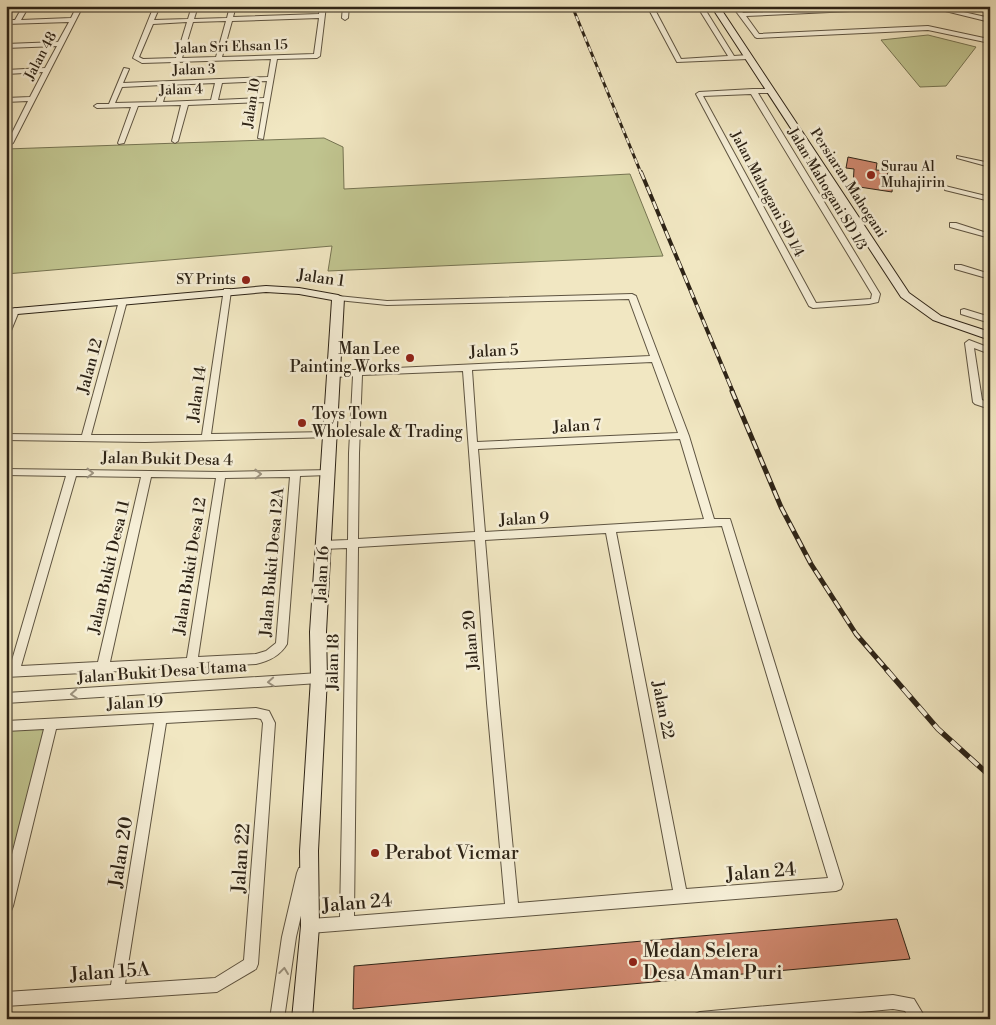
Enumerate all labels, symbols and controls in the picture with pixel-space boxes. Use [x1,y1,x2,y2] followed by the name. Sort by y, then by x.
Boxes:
[20,29,61,84] street label: Jalan 48
[173,36,288,58] street label: Jalan Sri Ehsan 15
[171,60,216,80] street label: Jalan 3
[239,77,265,130] street label: Jalan 10
[158,80,203,100] street label: Jalan 4
[783,124,871,254] street label: Jalan Mahogani SD 1/3
[806,125,890,241] street label: Persiaran Mahogani
[726,127,808,260] street label: Jalan Mahogani SD 1/4
[881,158,946,192] place label: Surau Al Muhajirin
[865,169,877,181] marker: Surau Al Muhajirin
[295,265,346,291] street label: Jalan 1
[176,271,236,289] place label: SY Prints
[240,274,252,286] marker: SY Prints
[73,336,107,397] street label: Jalan 12
[290,339,400,377] place label: Man Lee Painting Works
[468,340,519,362] street label: Jalan 5
[404,352,416,364] marker: Man Lee Painting Works
[183,364,211,424] street label: Jalan 14
[311,404,464,442] place label: Toys Town Wholesale & Trading
[551,415,602,437] street label: Jalan 7
[296,417,308,429] marker: Toys Town Wholesale & Trading
[100,448,234,470] street label: Jalan Bukit Desa 4
[86,468,94,478] one-way arrow
[254,469,262,480] one-way arrow
[255,486,289,638] street label: Jalan Bukit Desa 12A
[169,496,211,637] street label: Jalan Bukit Desa 12
[84,498,134,637] street label: Jalan Bukit Desa 11
[497,508,550,530] street label: Jalan 9
[310,545,333,604] street label: Jalan 16
[458,609,484,672] street label: Jalan 20
[322,633,343,692] street label: Jalan 18
[76,656,248,688] street label: Jalan Bukit Desa Utama
[267,676,275,687] one-way arrow
[647,678,678,741] street label: Jalan 22
[69,688,77,699] one-way arrow
[105,692,164,715] street label: Jalan 19
[103,815,138,890] street label: Jalan 20
[227,822,255,895] street label: Jalan 22
[385,841,519,865] place label: Perabot Vicmar
[369,847,381,859] marker: Perabot Vicmar
[724,857,797,887] street label: Jalan 24
[320,888,393,918] street label: Jalan 24
[643,939,783,985] place label: Medan Selera Desa Aman Puri
[627,956,639,968] marker: Medan Selera Desa Aman Puri
[68,957,152,987] street label: Jalan 15A
[278,966,289,974] one-way arrow

